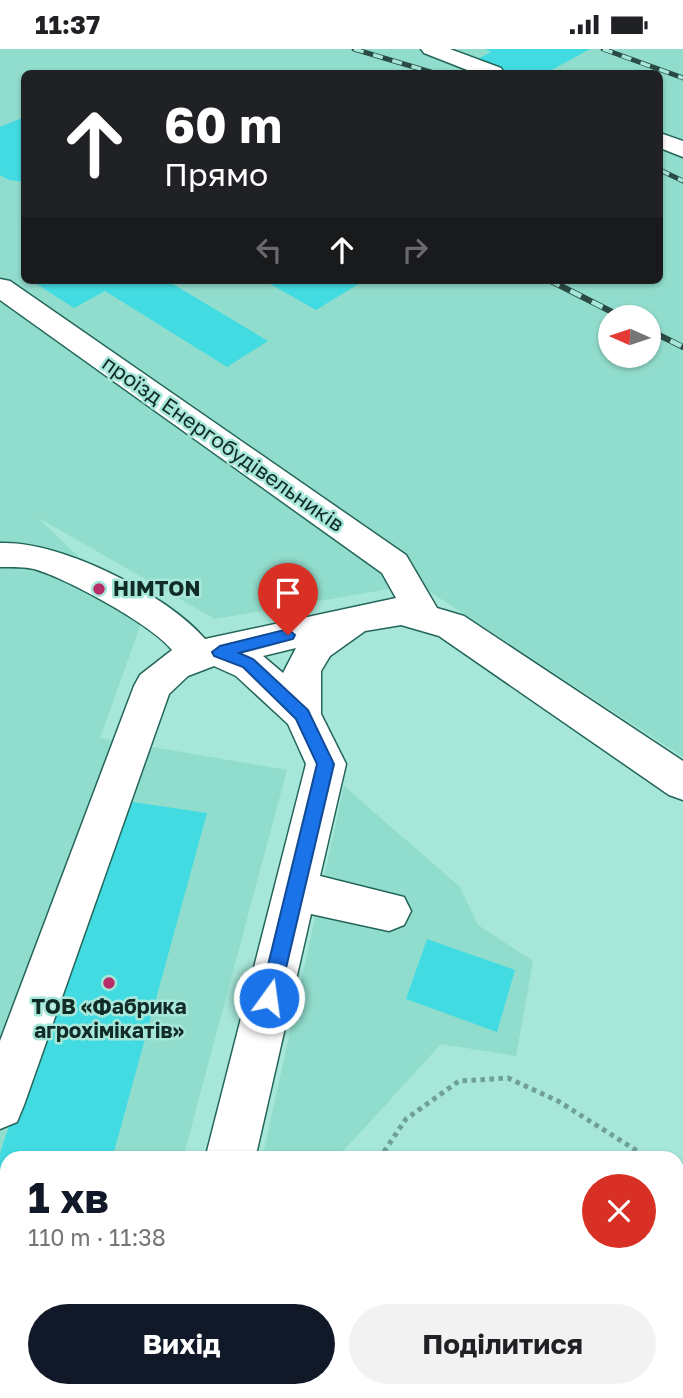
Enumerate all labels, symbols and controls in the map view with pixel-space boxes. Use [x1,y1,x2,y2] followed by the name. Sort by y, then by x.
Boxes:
[35,9,100,40] text: 11:37
[164,95,282,154] text: 60 m
[49,98,140,189] icon: ahead
[164,155,268,193] text: Прямо
[250,231,288,269] icon: left
[323,231,361,269] icon: ahead
[396,231,434,269] icon: right
[598,305,662,367] north arrow
[598,305,661,368] map controls
[98,350,350,537] street label: проїзд Енергобудівельників
[258,563,318,635] pin
[269,574,307,612] icon: arrive
[113,575,200,601] place label: HIMTON
[91,581,107,597] marker: HIMTON
[232,961,306,1035] position arrow
[101,975,117,991] marker: ТОВ «Фабрика агрохімікатів»
[31,993,187,1043] place label: ТОВ «Фабрика агрохімікатів»
[28,1172,109,1222] text: 1 хв
[582,1174,656,1248] button: close
[28,1223,166,1251] text: 110 m · 11:38
[28,1304,335,1384] button: Вихід
[349,1304,656,1384] button: Поділитися

